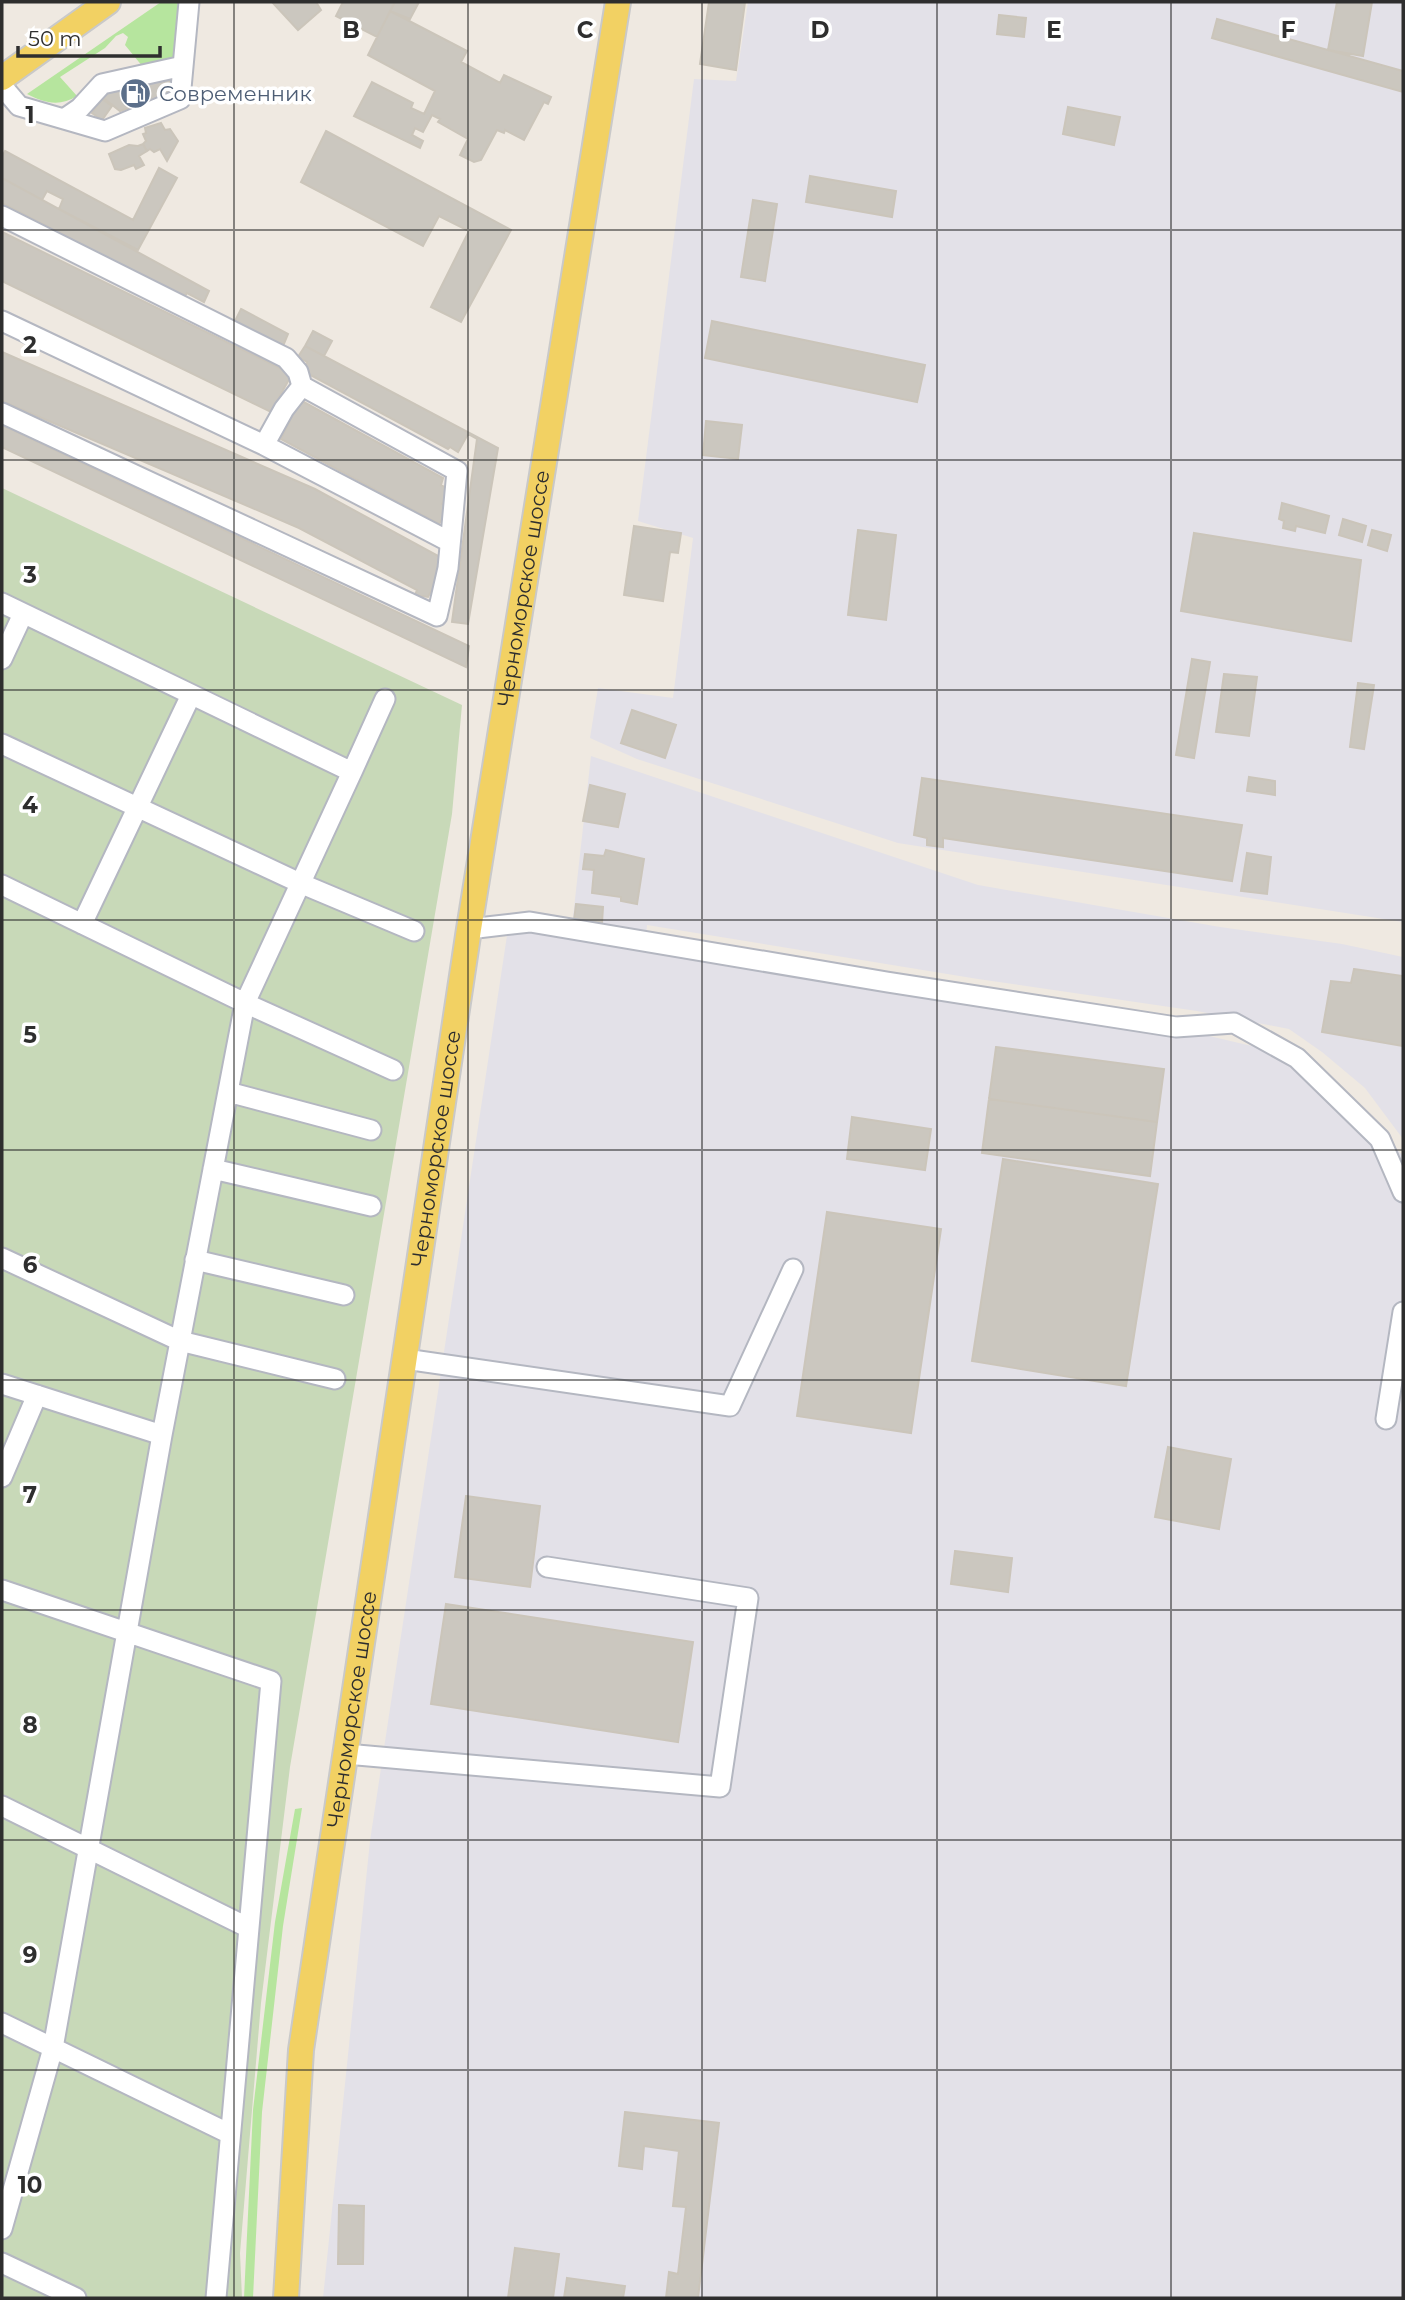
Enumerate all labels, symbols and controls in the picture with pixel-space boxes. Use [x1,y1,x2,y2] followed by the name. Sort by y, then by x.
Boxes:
[18,14,159,58] scale bar
[342,16,360,44] text: B
[577,16,594,44] text: C
[811,16,830,44] text: D
[1046,16,1062,44] text: E
[1281,16,1296,44] text: F
[28,26,82,51] text: 50 m
[119,77,153,111] fuel station icon: Современник
[159,81,312,106] place label: Современник
[25,101,35,129] text: 1
[23,331,37,359] text: 2
[492,468,555,708] street label: Черноморское шоссе
[22,561,37,589] text: 3
[22,791,38,819] text: 4
[23,1021,37,1049] text: 5
[406,1028,466,1268] street label: Черноморское шоссе
[23,1251,38,1279] text: 6
[23,1481,37,1509] text: 7
[322,1589,382,1829] street label: Черноморское шоссе
[22,1711,38,1739] text: 8
[23,1941,37,1969] text: 9
[18,2171,42,2199] text: 10

